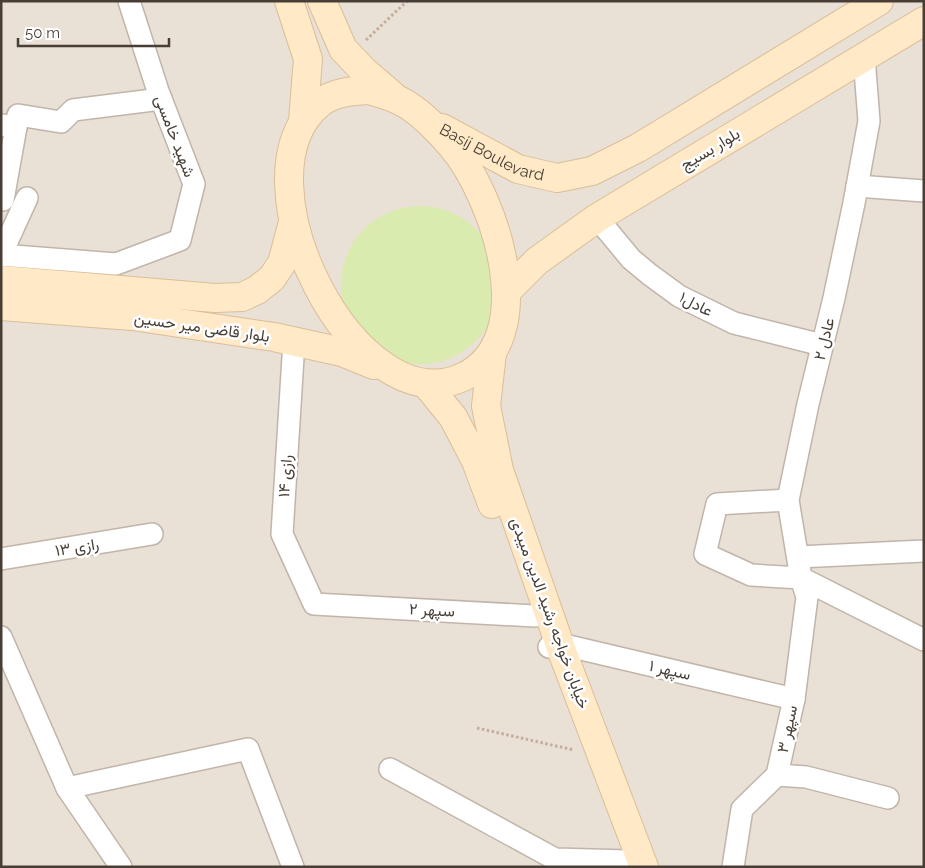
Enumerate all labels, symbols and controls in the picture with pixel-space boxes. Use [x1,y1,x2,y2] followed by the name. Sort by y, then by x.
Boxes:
[18,15,169,47] scale bar
[25,24,60,42] text: 50 m
[150,92,199,180] street label: شهید خامسی
[437,119,546,184] street label: Basij Boulevard
[677,124,744,176] street label: بلوار بسیج
[676,288,716,320] street label: عادل۱
[133,308,271,347] street label: بلوار قاضی میر حسین
[810,316,838,362] street label: عادل ۲
[274,454,297,498] street label: رازی ۱۴
[506,515,594,712] street label: خیابان خواجه رشید الدین میبدی
[54,534,100,561] street label: رازی ۱۳
[408,599,455,623] street label: سپهر ۲
[647,656,693,686] street label: سپهر ۱
[773,704,803,755] street label: سپهر ۳

